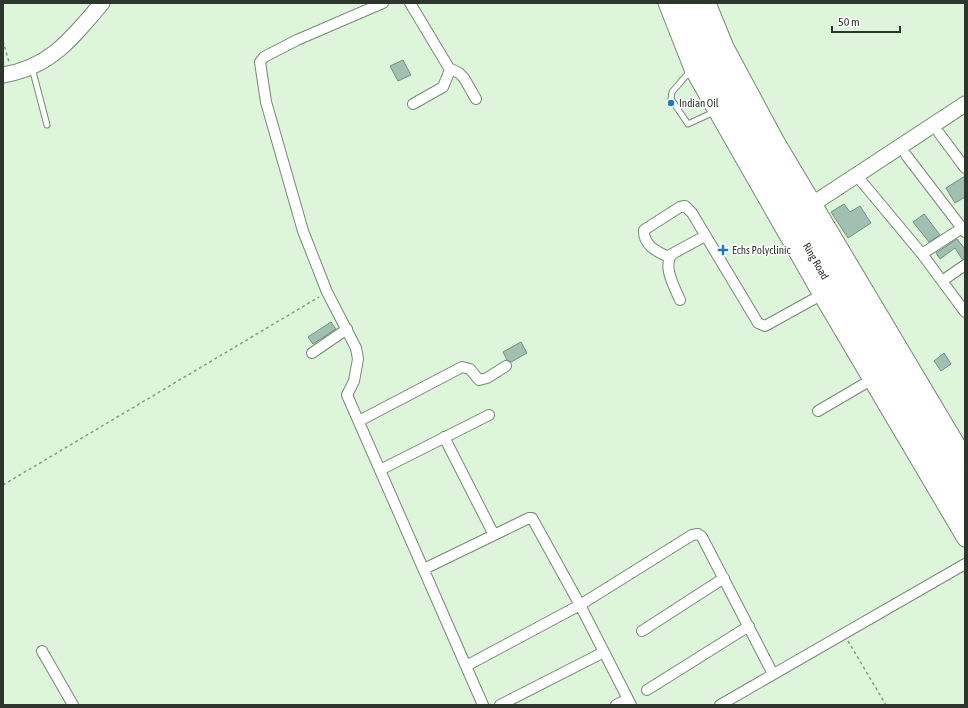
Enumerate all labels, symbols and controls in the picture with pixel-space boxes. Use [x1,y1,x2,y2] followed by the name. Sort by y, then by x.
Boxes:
[832,8,900,34] scale bar
[838,15,860,29] text: 50 m
[679,97,719,109] place label: Indian Oil
[666,98,676,108] marker: Indian Oil
[801,240,831,282] street label: Ring Road
[717,244,729,256] marker: Echs Polyclinic
[732,244,792,256] place label: Echs Polyclinic

